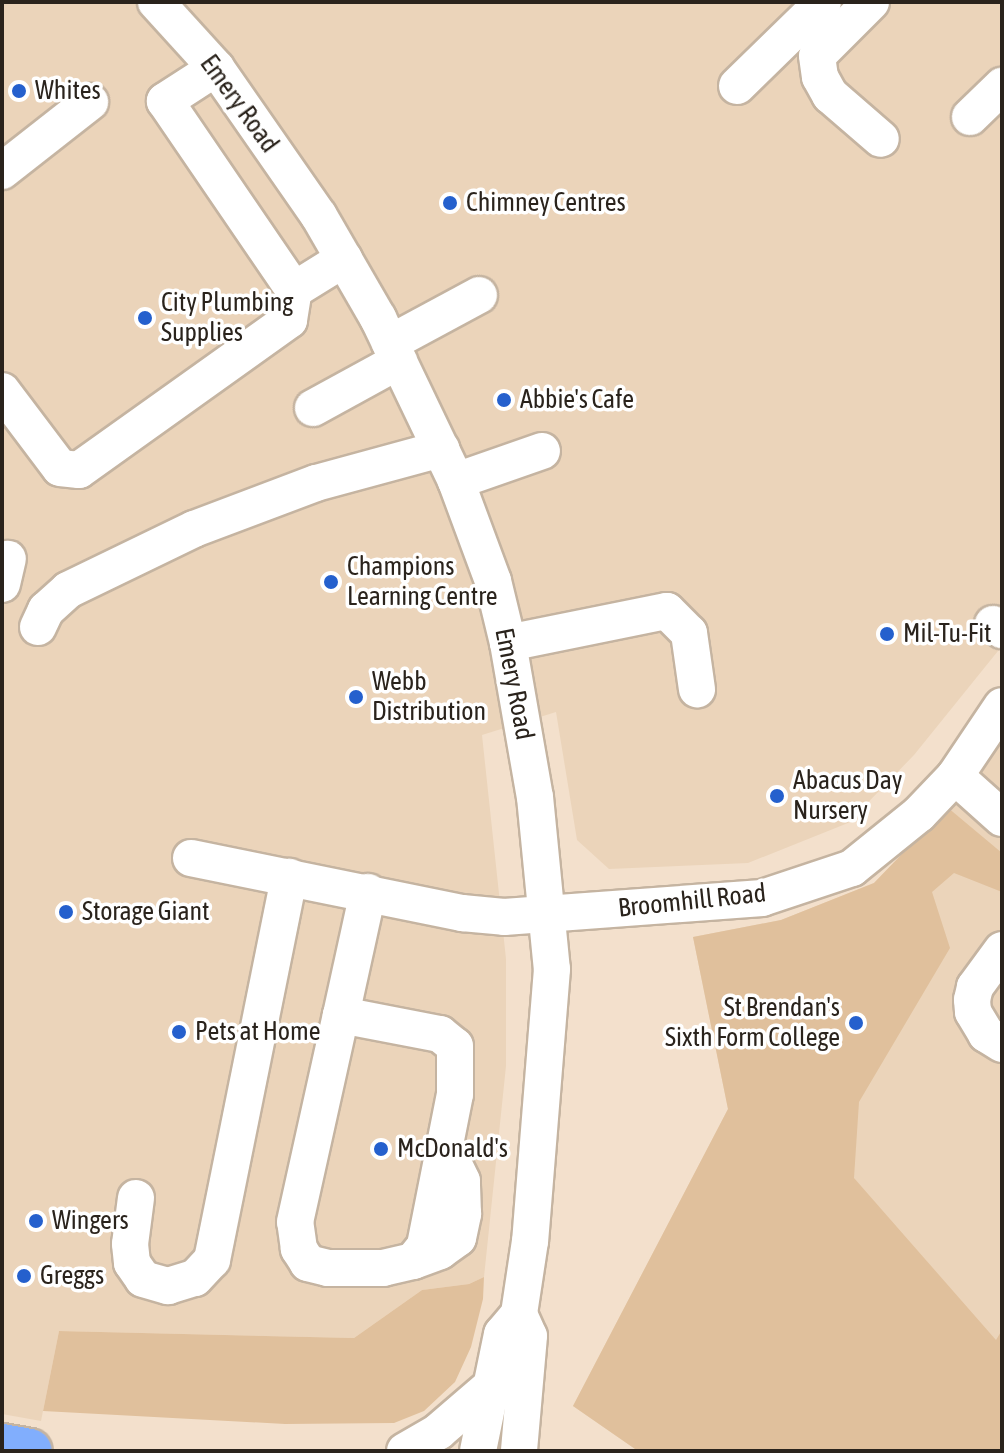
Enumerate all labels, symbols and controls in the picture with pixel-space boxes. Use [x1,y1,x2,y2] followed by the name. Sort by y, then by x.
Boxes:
[193,49,285,159] street label: Emery Road
[35,75,101,107] place label: Whites
[10,82,28,100] marker: Whites
[466,187,626,219] place label: Chimney Centres
[441,194,459,212] marker: Chimney Centres
[161,287,293,348] place label: City Plumbing Supplies
[136,309,154,327] marker: City Plumbing Supplies
[520,384,634,416] place label: Abbie's Cafe
[495,391,513,409] marker: Abbie's Cafe
[347,551,498,612] place label: Champions Learning Centre
[322,573,340,591] marker: Champions Learning Centre
[903,618,992,650] place label: Mil-Tu-Fit
[488,625,540,743] street label: Emery Road
[878,625,896,643] marker: Mil-Tu-Fit
[372,666,486,728] place label: Webb Distribution
[347,688,365,706] marker: Webb Distribution
[793,765,902,826] place label: Abacus Day Nursery
[768,787,786,805] marker: Abacus Day Nursery
[616,878,768,924] street label: Broomhill Road
[82,896,210,928] place label: Storage Giant
[57,903,75,921] marker: Storage Giant
[665,992,840,1054] place label: St Brendan's Sixth Form College
[847,1014,865,1032] marker: St Brendan's Sixth Form College
[195,1016,321,1048] place label: Pets at Home
[170,1023,188,1041] marker: Pets at Home
[397,1133,508,1165] place label: McDonald's
[372,1140,390,1158] marker: McDonald's
[52,1205,129,1237] place label: Wingers
[27,1212,45,1230] marker: Wingers
[40,1260,104,1292] place label: Greggs
[15,1267,33,1285] marker: Greggs

